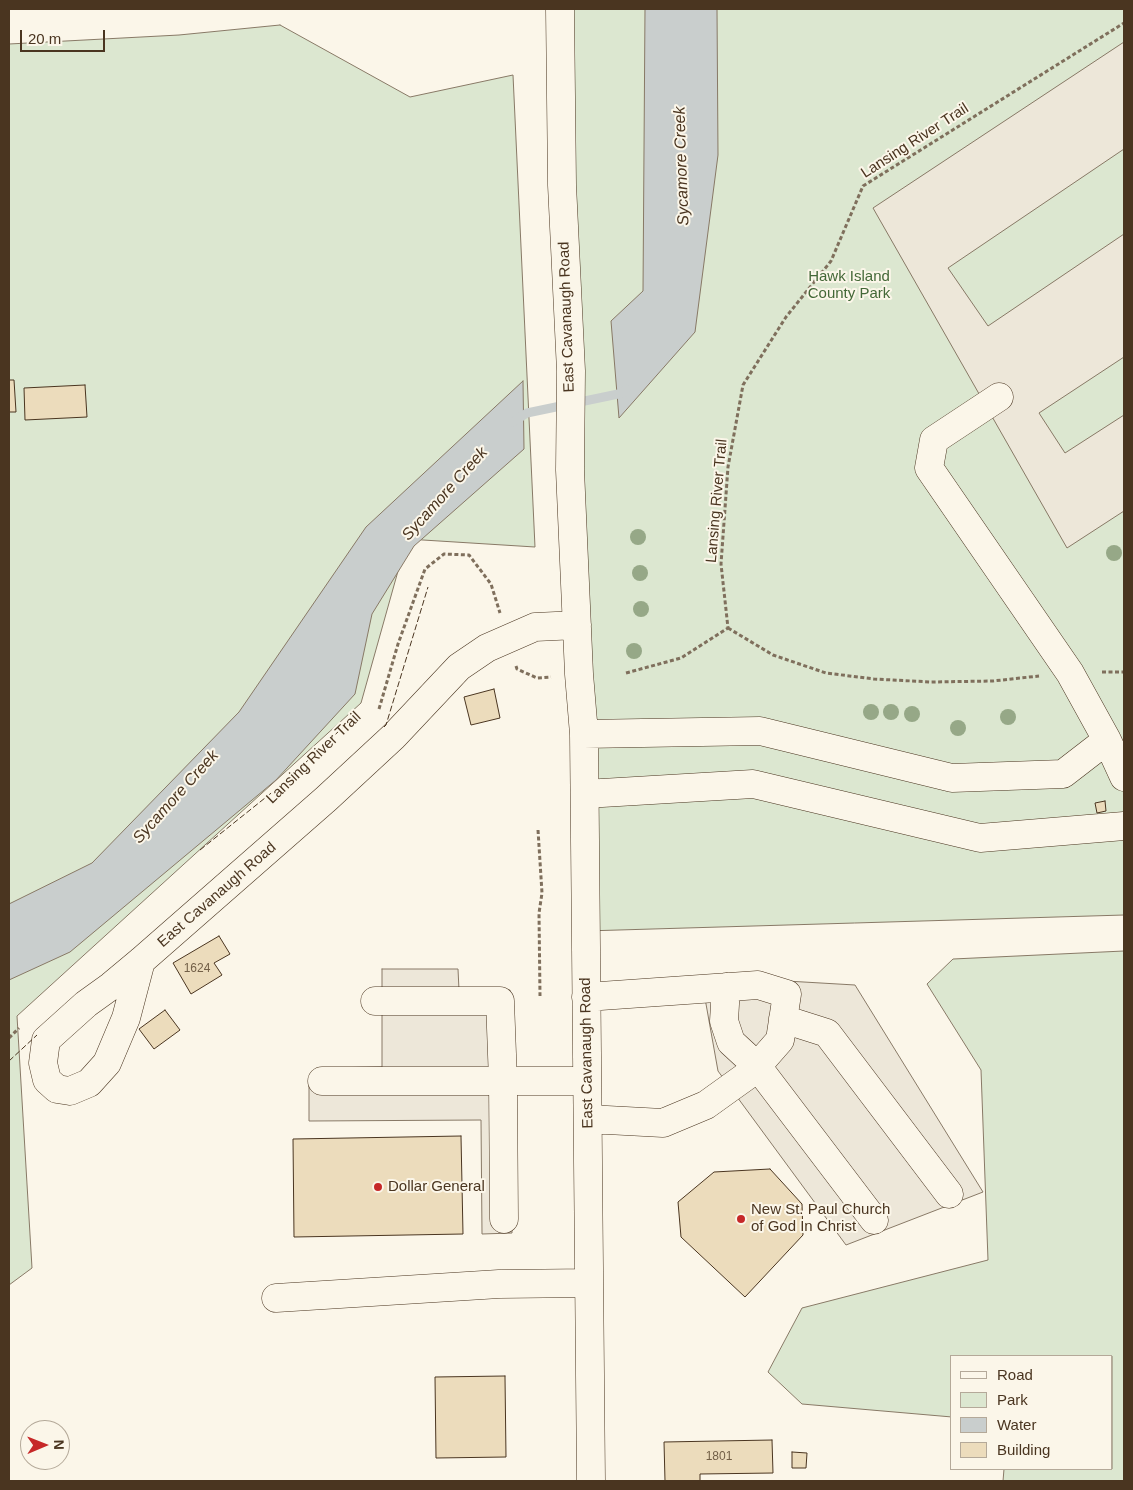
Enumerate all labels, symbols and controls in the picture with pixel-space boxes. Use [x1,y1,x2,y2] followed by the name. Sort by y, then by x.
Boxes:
[22,20,108,52] scale bar
[28,30,61,47] text: 20 m
[858,100,972,182] street label: Lansing River Trail
[670,106,694,226] water label: Sycamore Creek
[555,241,579,393] street label: East Cavanaugh Road
[808,268,890,303] park label: Hawk Island County Park
[703,438,731,564] street label: Lansing River Trail
[398,443,492,545] water label: Sycamore Creek
[263,708,365,808] street label: Lansing River Trail
[129,746,223,848] water label: Sycamore Creek
[154,839,280,951] street label: East Cavanaugh Road
[184,962,210,976] house number: 1624
[577,977,597,1129] street label: East Cavanaugh Road
[388,1178,485,1196] place label: Dollar General
[372,1181,384,1193] marker: Dollar General
[751,1201,890,1236] place label: New St. Paul Church of God In Christ
[735,1213,747,1225] marker: New St. Paul Church of God In Christ
[950,1355,1113,1470] legend
[997,1366,1033,1383] text: Road
[997,1391,1028,1408] text: Park
[997,1416,1036,1433] text: Water
[20,1420,70,1470] north arrow
[51,1440,67,1450] text: N
[997,1441,1050,1458] text: Building
[706,1450,732,1464] house number: 1801

